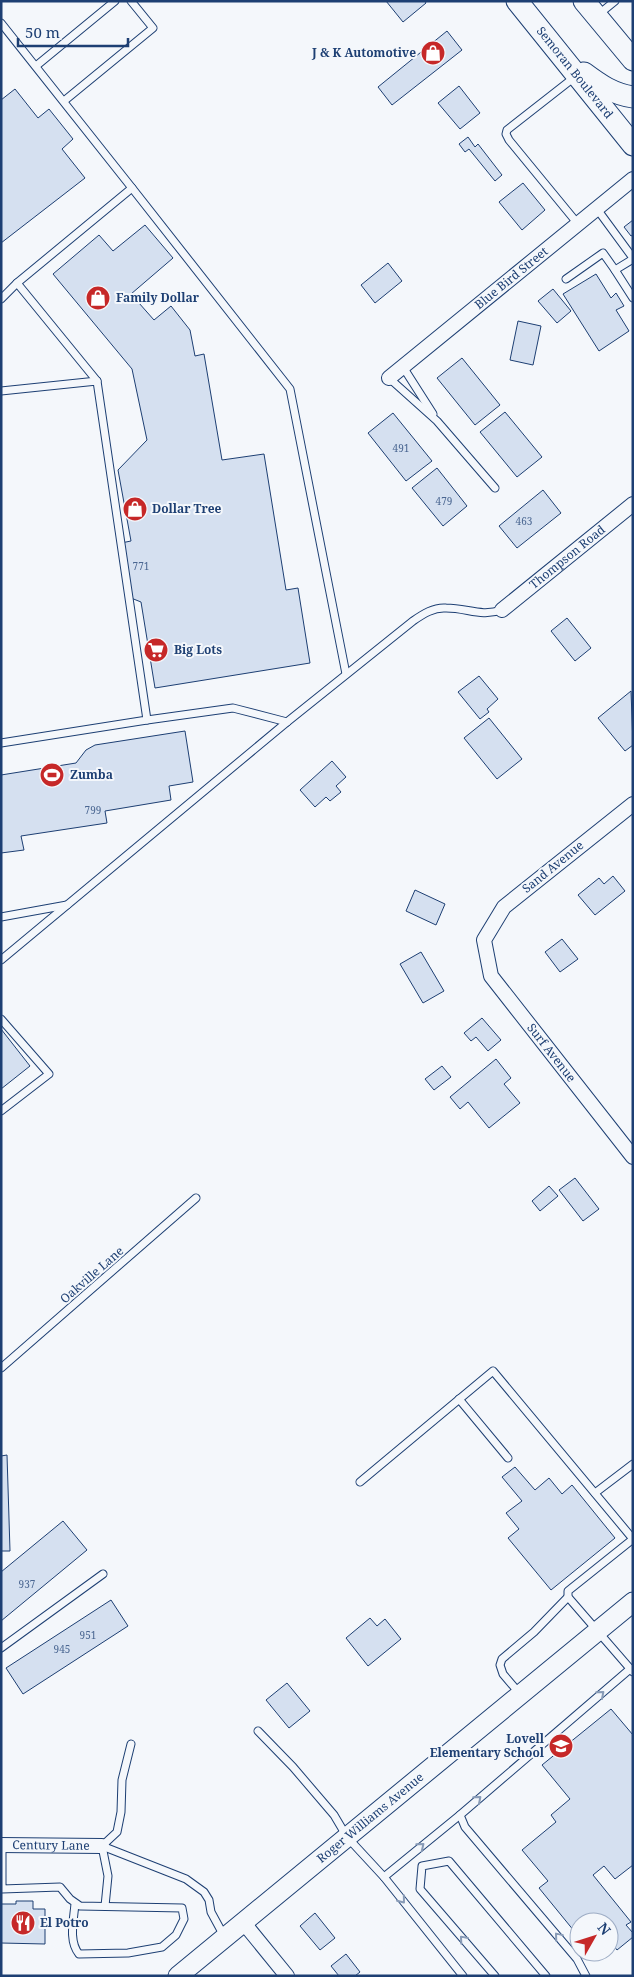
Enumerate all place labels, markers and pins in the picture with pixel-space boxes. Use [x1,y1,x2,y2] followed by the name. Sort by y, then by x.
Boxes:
[420,40,446,66] shop icon: J & K Automotive
[311,44,416,61] place label: J & K Automotive
[85,285,111,311] shop icon: Family Dollar
[116,289,200,306] place label: Family Dollar
[122,496,148,522] shop icon: Dollar Tree
[152,500,222,517] place label: Dollar Tree
[143,637,169,663] supermarket icon: Big Lots
[174,641,222,658] place label: Big Lots
[39,762,65,788] sports icon: Zumba
[70,766,113,783] place label: Zumba
[430,1730,545,1761] place label: Lovell Elementary School
[548,1733,574,1759] school or university icon: Lovell Elementary School
[10,1910,36,1936] restaurant icon: El Potro
[40,1914,89,1931] place label: El Potro

